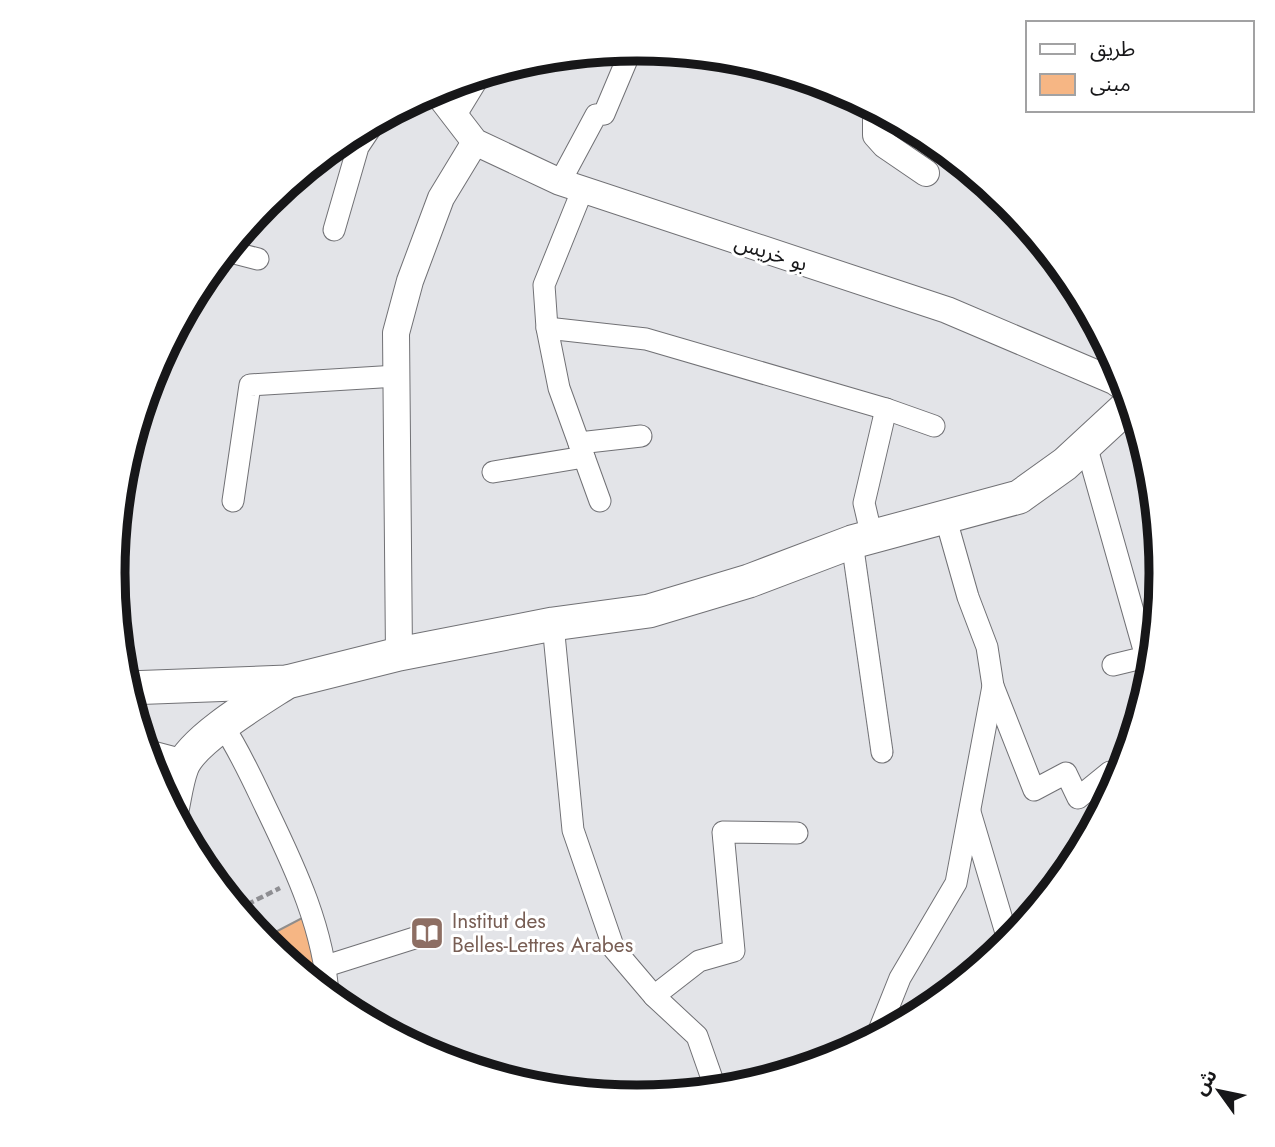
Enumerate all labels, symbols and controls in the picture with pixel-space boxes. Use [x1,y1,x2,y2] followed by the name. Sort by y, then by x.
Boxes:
[1026,21,1254,112] legend
[1090,34,1135,64] text: طريق
[1090,69,1131,99] text: مبنى
[731,227,811,279] street label: بو خريس
[452,906,633,960] place label: Institut des Belles-Lettres Arabes
[408,914,446,952] library icon: Institut des Belles-Lettres Arabes
[1184,1056,1254,1126] north arrow
[1187,1064,1224,1100] text: ش

